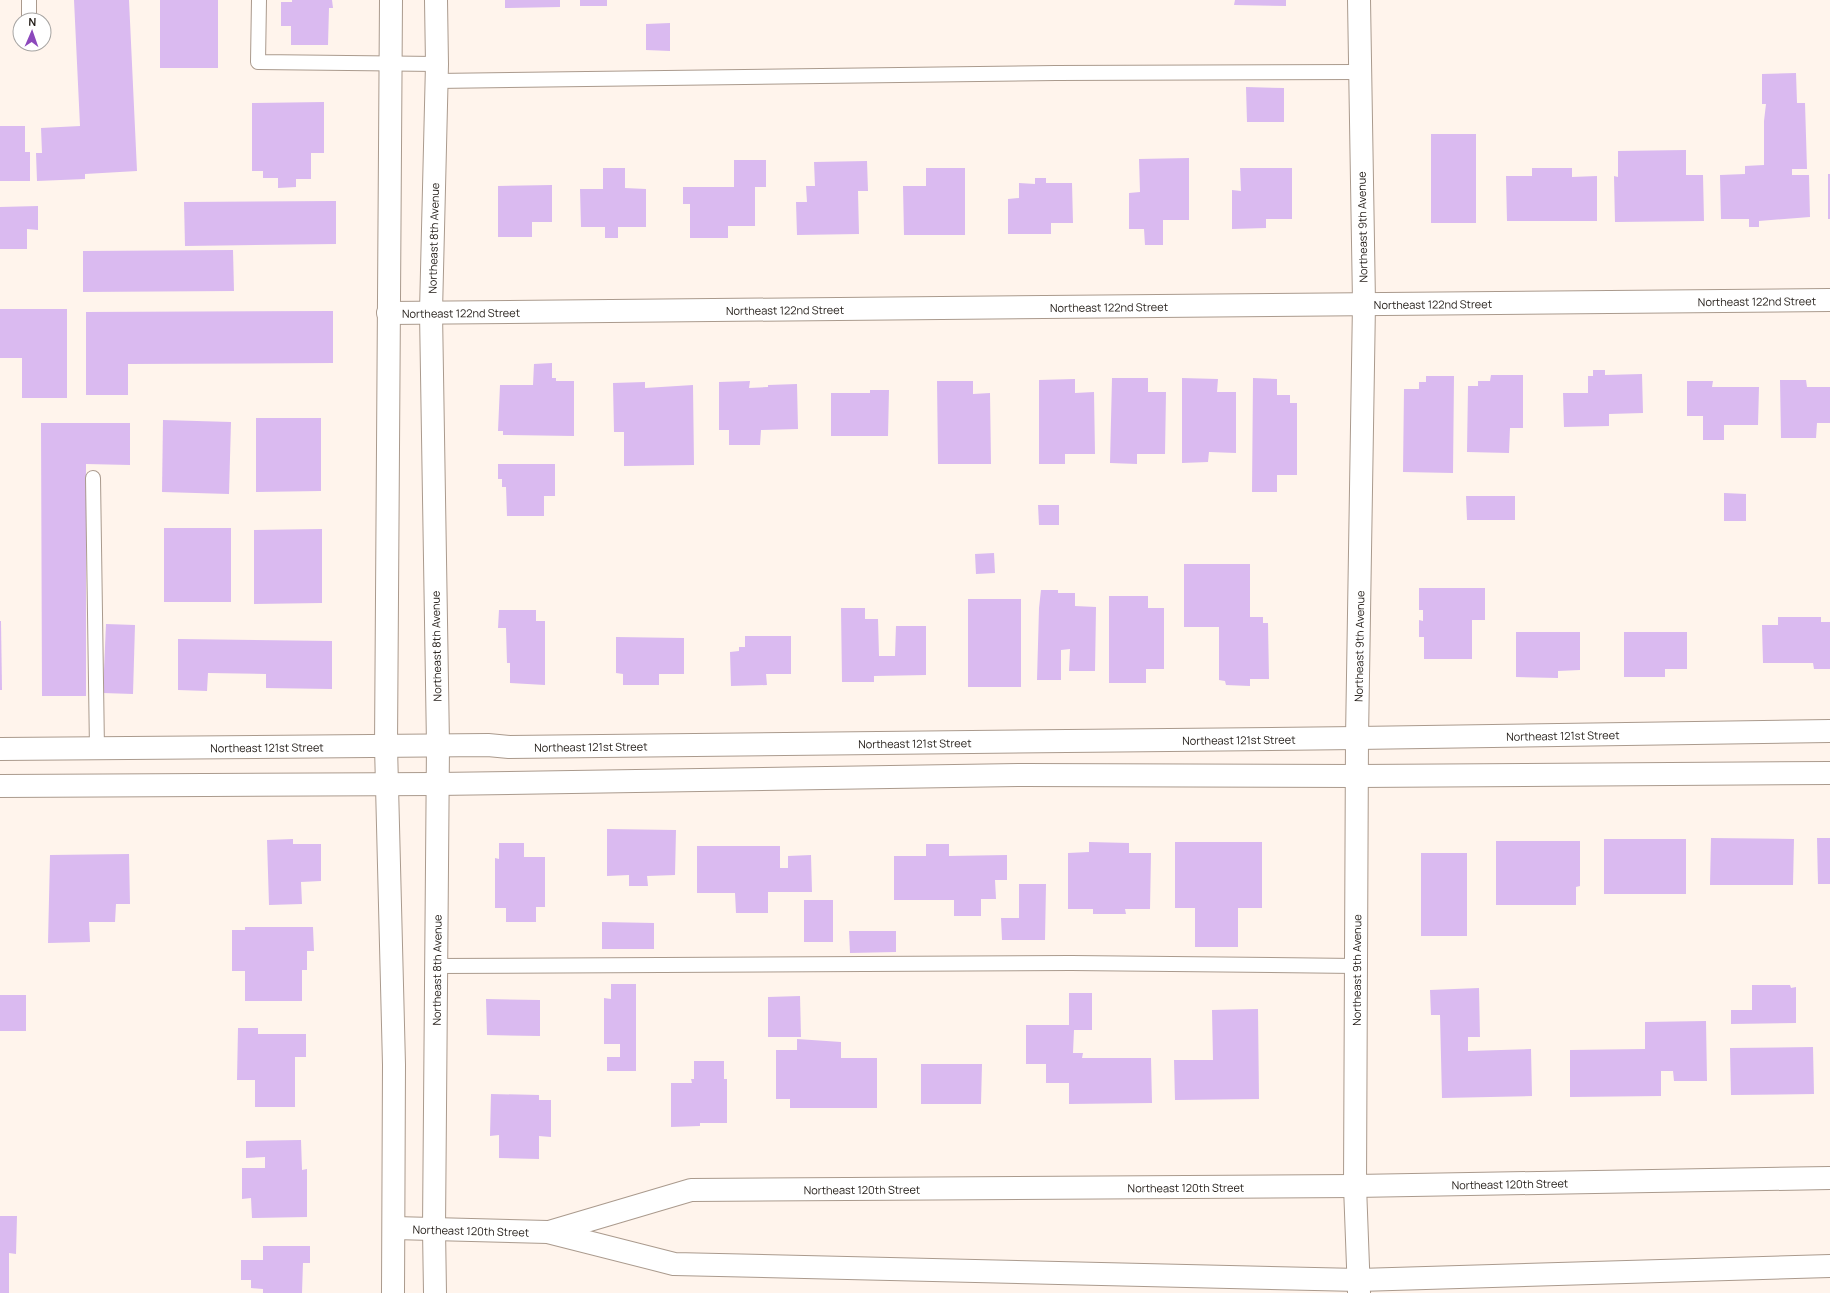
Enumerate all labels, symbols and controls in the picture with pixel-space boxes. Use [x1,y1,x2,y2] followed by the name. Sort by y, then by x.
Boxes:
[12,12,52,52] north arrow
[28,14,37,29] text: N
[1354,171,1370,283] street label: Northeast 9th Avenue
[424,182,442,294] street label: Northeast 8th Avenue
[1698,293,1816,309] street label: Northeast 122nd Street
[1374,296,1492,312] street label: Northeast 122nd Street
[1050,298,1168,315] street label: Northeast 122nd Street
[726,301,844,317] street label: Northeast 122nd Street
[402,304,520,320] street label: Northeast 122nd Street
[428,590,444,702] street label: Northeast 8th Avenue
[1350,590,1367,702] street label: Northeast 9th Avenue
[1506,727,1620,743] street label: Northeast 121st Street
[1182,731,1296,747] street label: Northeast 121st Street
[858,735,972,751] street label: Northeast 121st Street
[534,738,648,754] street label: Northeast 121st Street
[210,739,324,755] street label: Northeast 121st Street
[428,914,444,1026] street label: Northeast 8th Avenue
[1348,914,1364,1026] street label: Northeast 9th Avenue
[1451,1175,1568,1192] street label: Northeast 120th Street
[1128,1179,1244,1195] street label: Northeast 120th Street
[804,1181,920,1197] street label: Northeast 120th Street
[412,1221,529,1239] street label: Northeast 120th Street

